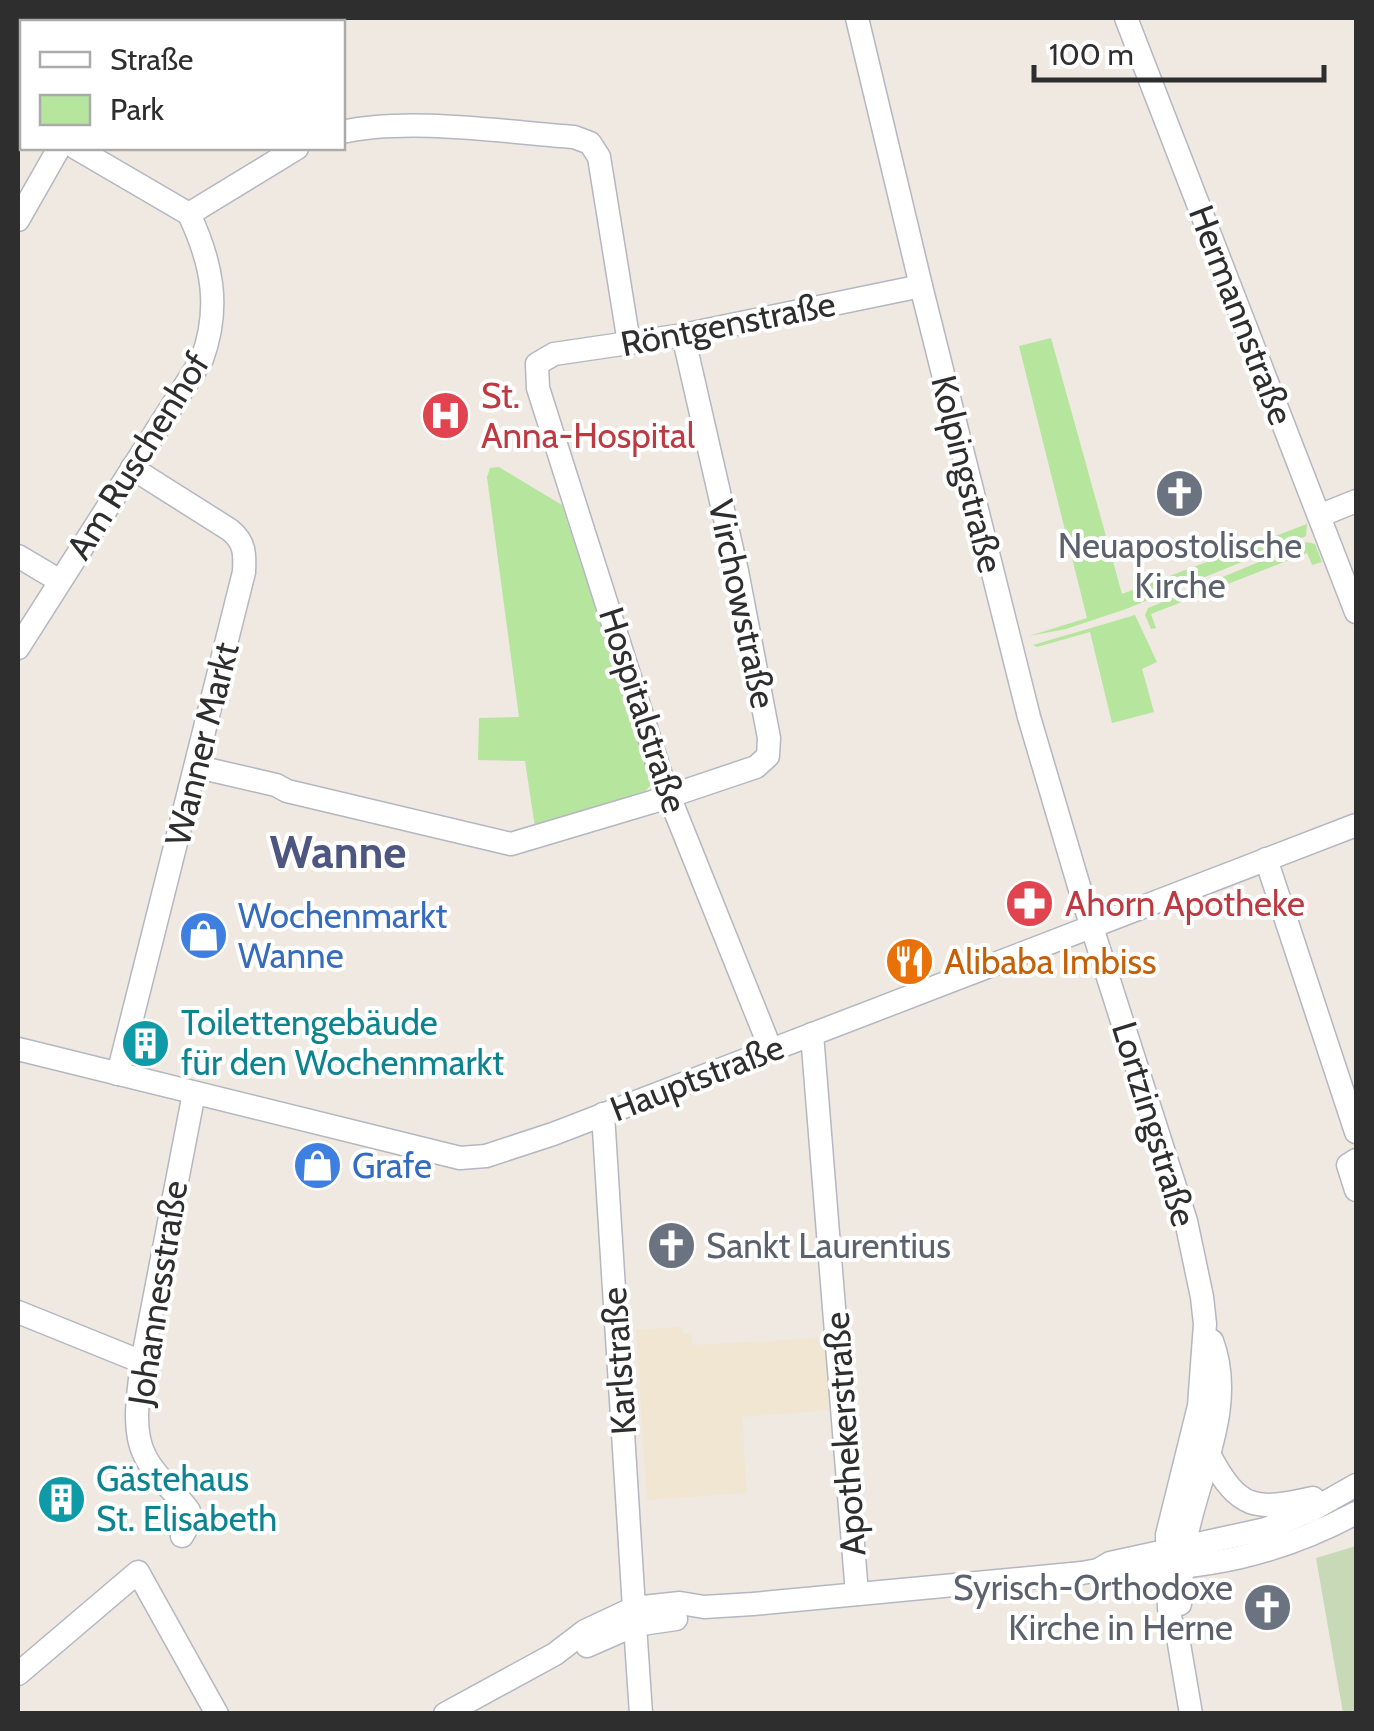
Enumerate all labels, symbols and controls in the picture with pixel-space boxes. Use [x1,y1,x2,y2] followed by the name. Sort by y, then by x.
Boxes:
[20,20,345,150] legend
[1034,20,1324,82] scale bar
[1049,36,1134,73] text: 100 m
[110,41,193,78] text: Straße
[110,91,165,128] text: Park
[1180,199,1303,431] street label: Hermannstraße
[617,282,839,365] street label: Röntgenstraße
[57,344,218,567] street label: Am Ruschenhof
[922,371,1013,577] street label: Kolpingstraße
[481,374,696,457] place label: St. Anna-Hospital
[420,390,472,442] hospital icon: St. Anna-Hospital
[1154,468,1206,520] church icon: Neuapostolische Kirche
[699,496,786,712] street label: Virchowstraße
[1058,524,1302,607] place label: Neuapostolische Kirche
[590,602,697,818] street label: Hospitalstraße
[155,638,248,850] street label: Wanner Markt
[270,825,406,879] district label: Wanne
[1004,878,1056,930] pharmacy icon: Ahorn Apotheke
[1065,882,1305,925] place label: Ahorn Apotheke
[238,894,448,977] place label: Wochenmarkt Wanne
[177,910,229,962] shop icon: Wochenmarkt Wanne
[883,936,935,988] restaurant icon: Alibaba Imbiss
[944,940,1156,983] place label: Alibaba Imbiss
[181,1001,504,1084] place label: Toilettengebäude für den Wochenmarkt
[1103,1016,1206,1232] street label: Lortzingstraße
[120,1017,172,1069] building icon: Toilettengebäude für den Wochenmarkt
[604,1025,790,1130] street label: Hauptstraße
[291,1140,343,1192] shop icon: Grafe
[352,1144,432,1187] place label: Grafe
[118,1178,196,1409] street label: Johannesstraße
[645,1220,697,1272] church icon: Sankt Laurentius
[706,1224,951,1267] place label: Sankt Laurentius
[592,1286,645,1436] street label: Karlstraße
[815,1311,874,1557] street label: Apothekerstraße
[96,1457,277,1540] place label: Gästehaus St. Elisabeth
[35,1473,87,1525] building icon: Gästehaus St. Elisabeth
[953,1566,1233,1649] place label: Syrisch-Orthodoxe Kirche in Herne
[1242,1582,1294,1634] church icon: Syrisch-Orthodoxe Kirche in Herne

